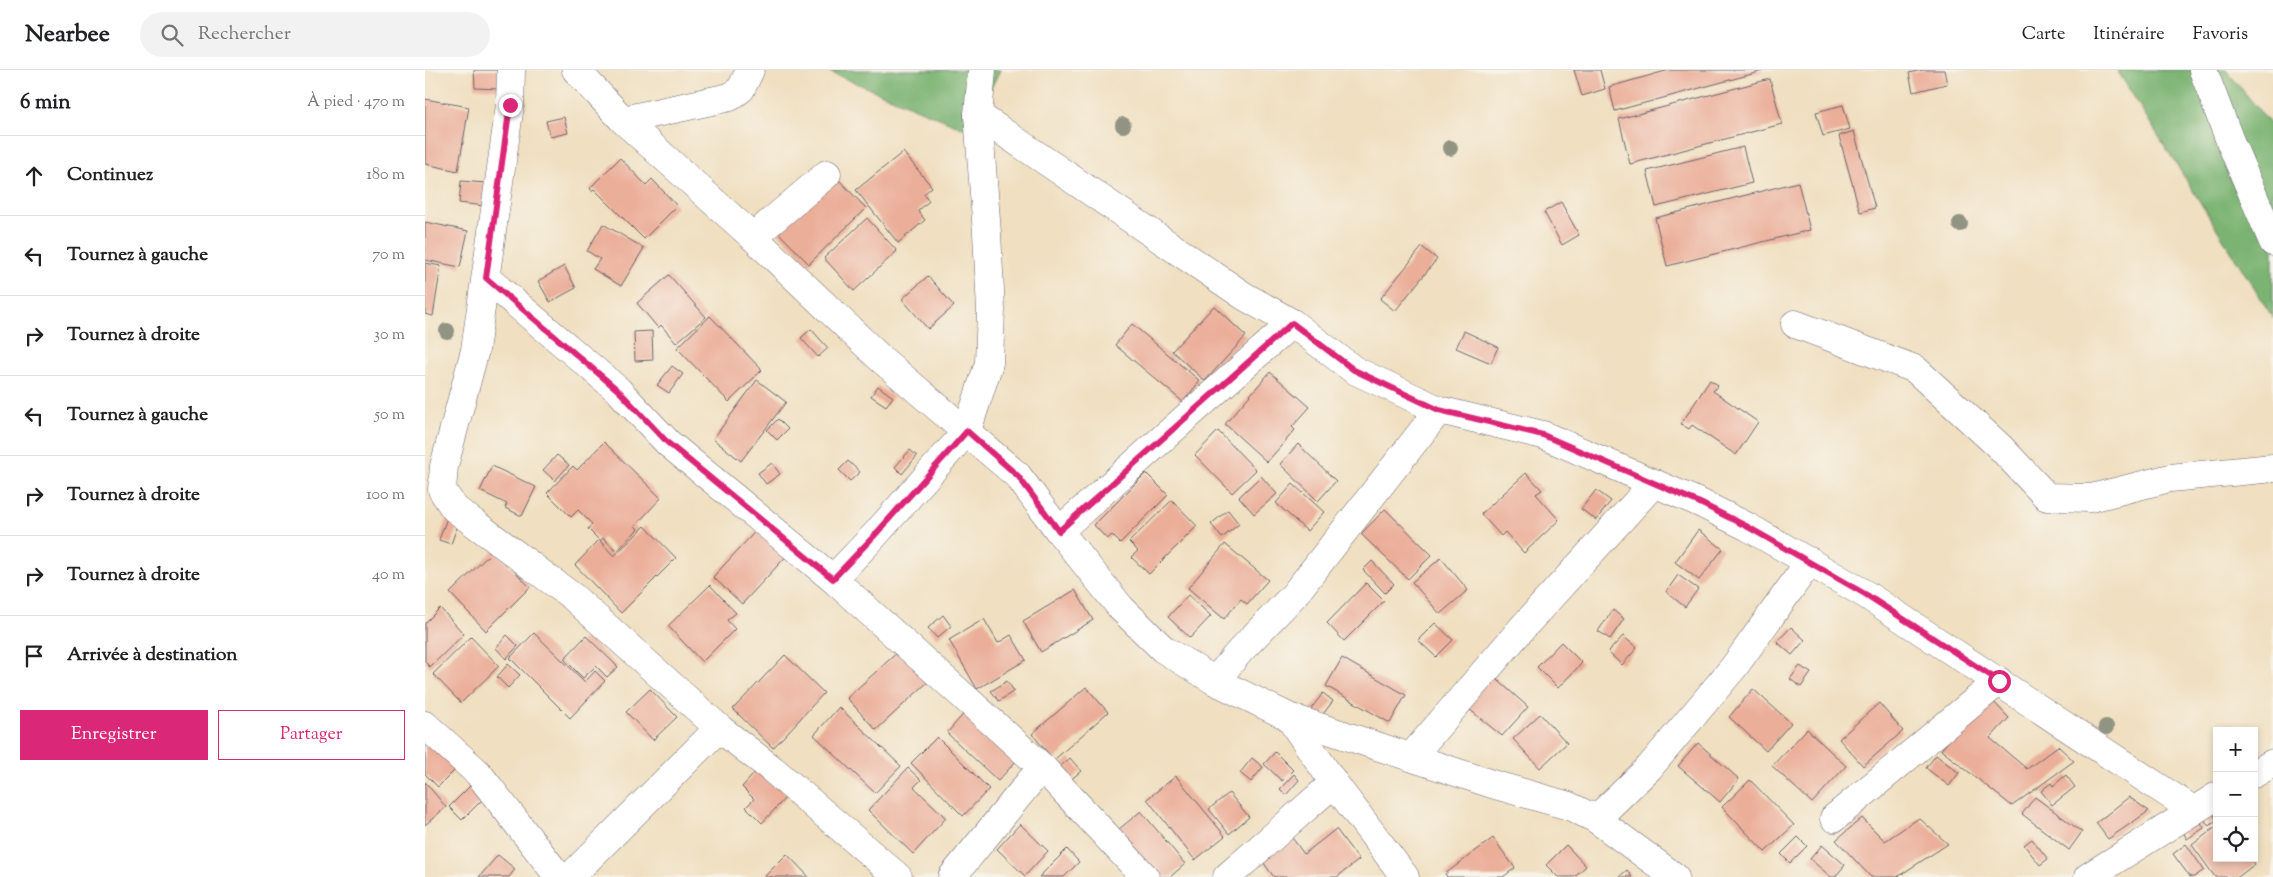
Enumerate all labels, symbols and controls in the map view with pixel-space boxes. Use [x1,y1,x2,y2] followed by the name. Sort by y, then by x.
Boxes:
[140,12,490,57] search box
[25,18,110,52] text: Nearbee
[158,21,186,49] icon: search
[198,21,291,48] text: Rechercher
[2022,22,2065,48] text: Carte
[2093,22,2165,48] text: Itinéraire
[2193,22,2248,48] text: Favoris
[20,88,71,118] text: 6 min
[307,91,405,114] text: À pied · 470 m
[499,94,522,117] route end
[20,162,48,190] icon: ahead
[67,162,153,189] text: Continuez
[366,164,405,187] text: 180 m
[20,242,48,270] icon: left
[67,242,208,269] text: Tournez à gauche
[372,244,405,267] text: 70 m
[20,322,48,350] icon: right
[67,322,200,349] text: Tournez à droite
[374,324,405,347] text: 30 m
[20,402,48,430] icon: left
[67,402,208,429] text: Tournez à gauche
[374,404,405,427] text: 50 m
[20,482,48,510] icon: right
[67,482,200,509] text: Tournez à droite
[366,484,405,507] text: 100 m
[20,562,48,590] icon: right
[67,562,200,589] text: Tournez à droite
[372,564,405,587] text: 40 m
[20,642,48,670] icon: arrive
[67,642,238,669] text: Arrivée à destination
[1988,670,2011,693] route start
[20,710,208,760] button: Enregistrer
[218,710,405,760] button: Partager
[2213,727,2258,862] map controls
[2213,727,2258,772] button: +
[2213,772,2258,817] button: −
[2213,817,2258,862] button: locate

